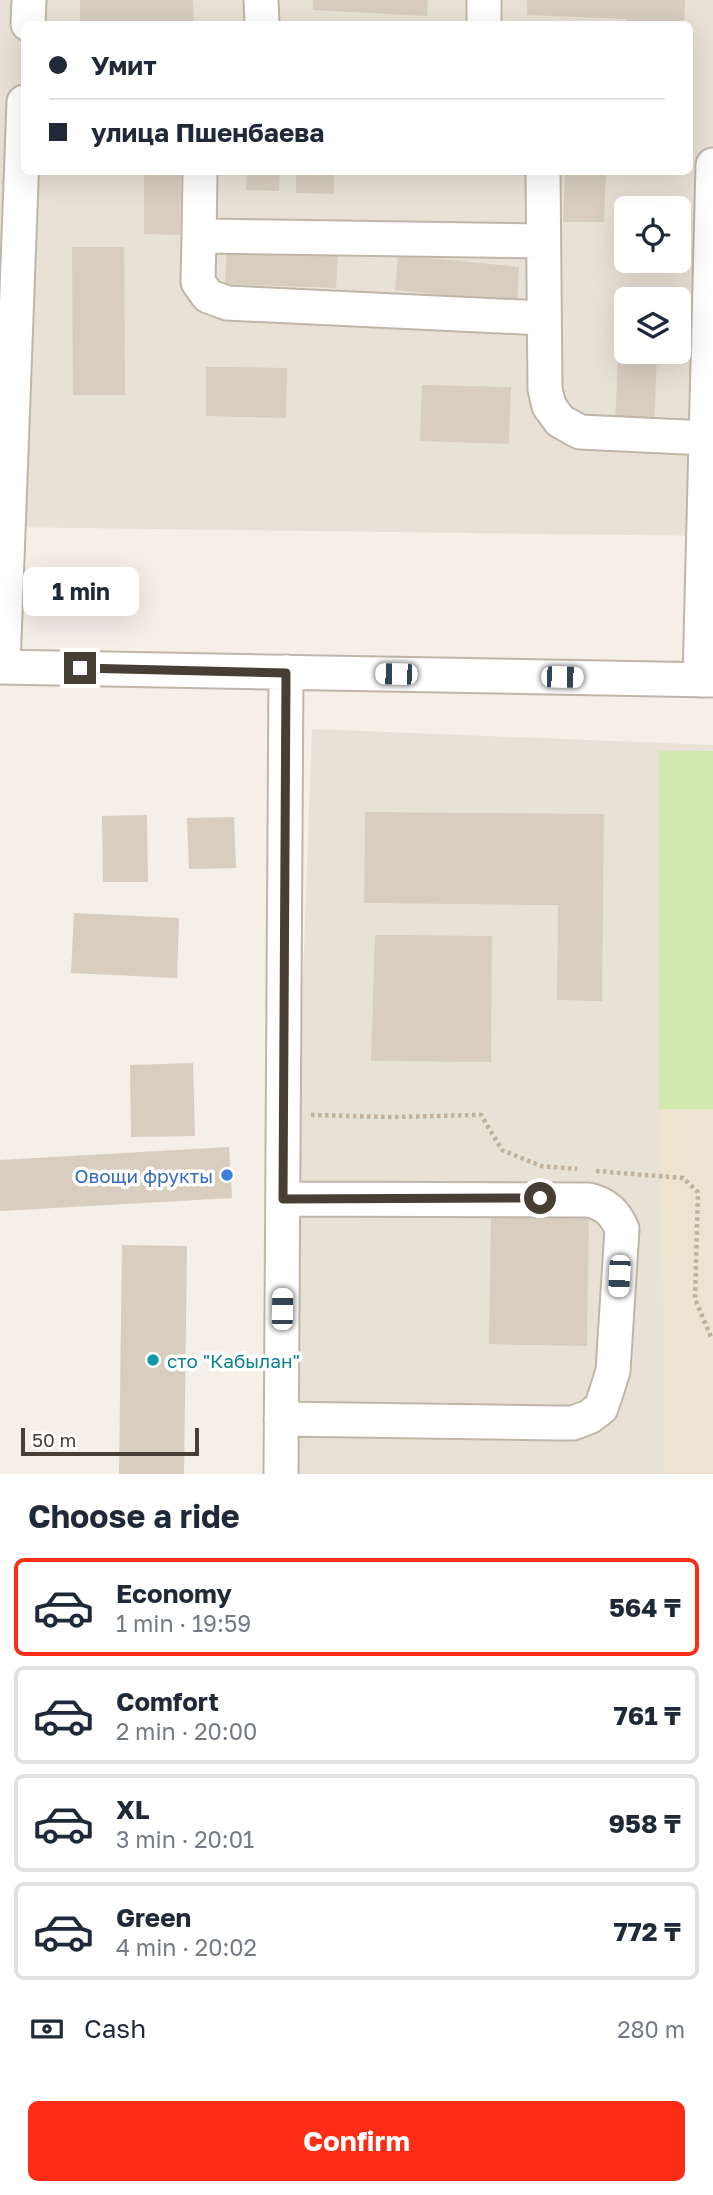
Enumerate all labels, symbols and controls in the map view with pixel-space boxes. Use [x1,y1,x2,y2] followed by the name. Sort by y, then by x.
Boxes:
[91,50,157,81] text: Умит
[91,117,324,148] text: улица Пшенбаева
[614,196,691,364] map controls
[614,196,691,273] button: locate
[614,287,691,364] button: layers
[22,566,138,616] callout: 1 min
[52,577,110,605] text: 1 min
[64,652,96,684] route end
[375,663,418,685] car
[541,666,584,688] car
[74,1164,213,1187] place label: Овощи фрукты
[219,1167,235,1183] marker: Овощи фрукты
[524,1182,556,1214] route start
[608,1254,631,1298] car
[272,1288,293,1330] car
[167,1349,300,1372] place label: сто "Кабылан"
[145,1352,161,1368] marker: сто "Кабылан"
[21,1425,200,1457] scale bar
[32,1428,76,1451] text: 50 m
[28,1497,240,1535] text: Choose a ride
[32,1576,95,1639] icon: car
[116,1578,232,1609] text: Economy
[609,1592,681,1623] text: 564 ₸
[116,1609,251,1637] text: 1 min · 19:59
[32,1684,95,1747] icon: car
[116,1686,219,1717] text: Comfort
[614,1700,681,1731] text: 761 ₸
[116,1717,257,1745] text: 2 min · 20:00
[32,1792,95,1855] icon: car
[116,1794,150,1825] text: XL
[609,1808,681,1839] text: 958 ₸
[116,1825,254,1853] text: 3 min · 20:01
[32,1900,95,1963] icon: car
[116,1902,191,1933] text: Green
[613,1916,681,1947] text: 772 ₸
[116,1933,257,1961] text: 4 min · 20:02
[28,2010,66,2048] icon: cash
[84,2013,146,2044] text: Cash
[617,2015,685,2043] text: 280 m
[28,2101,685,2181] button: Confirm

